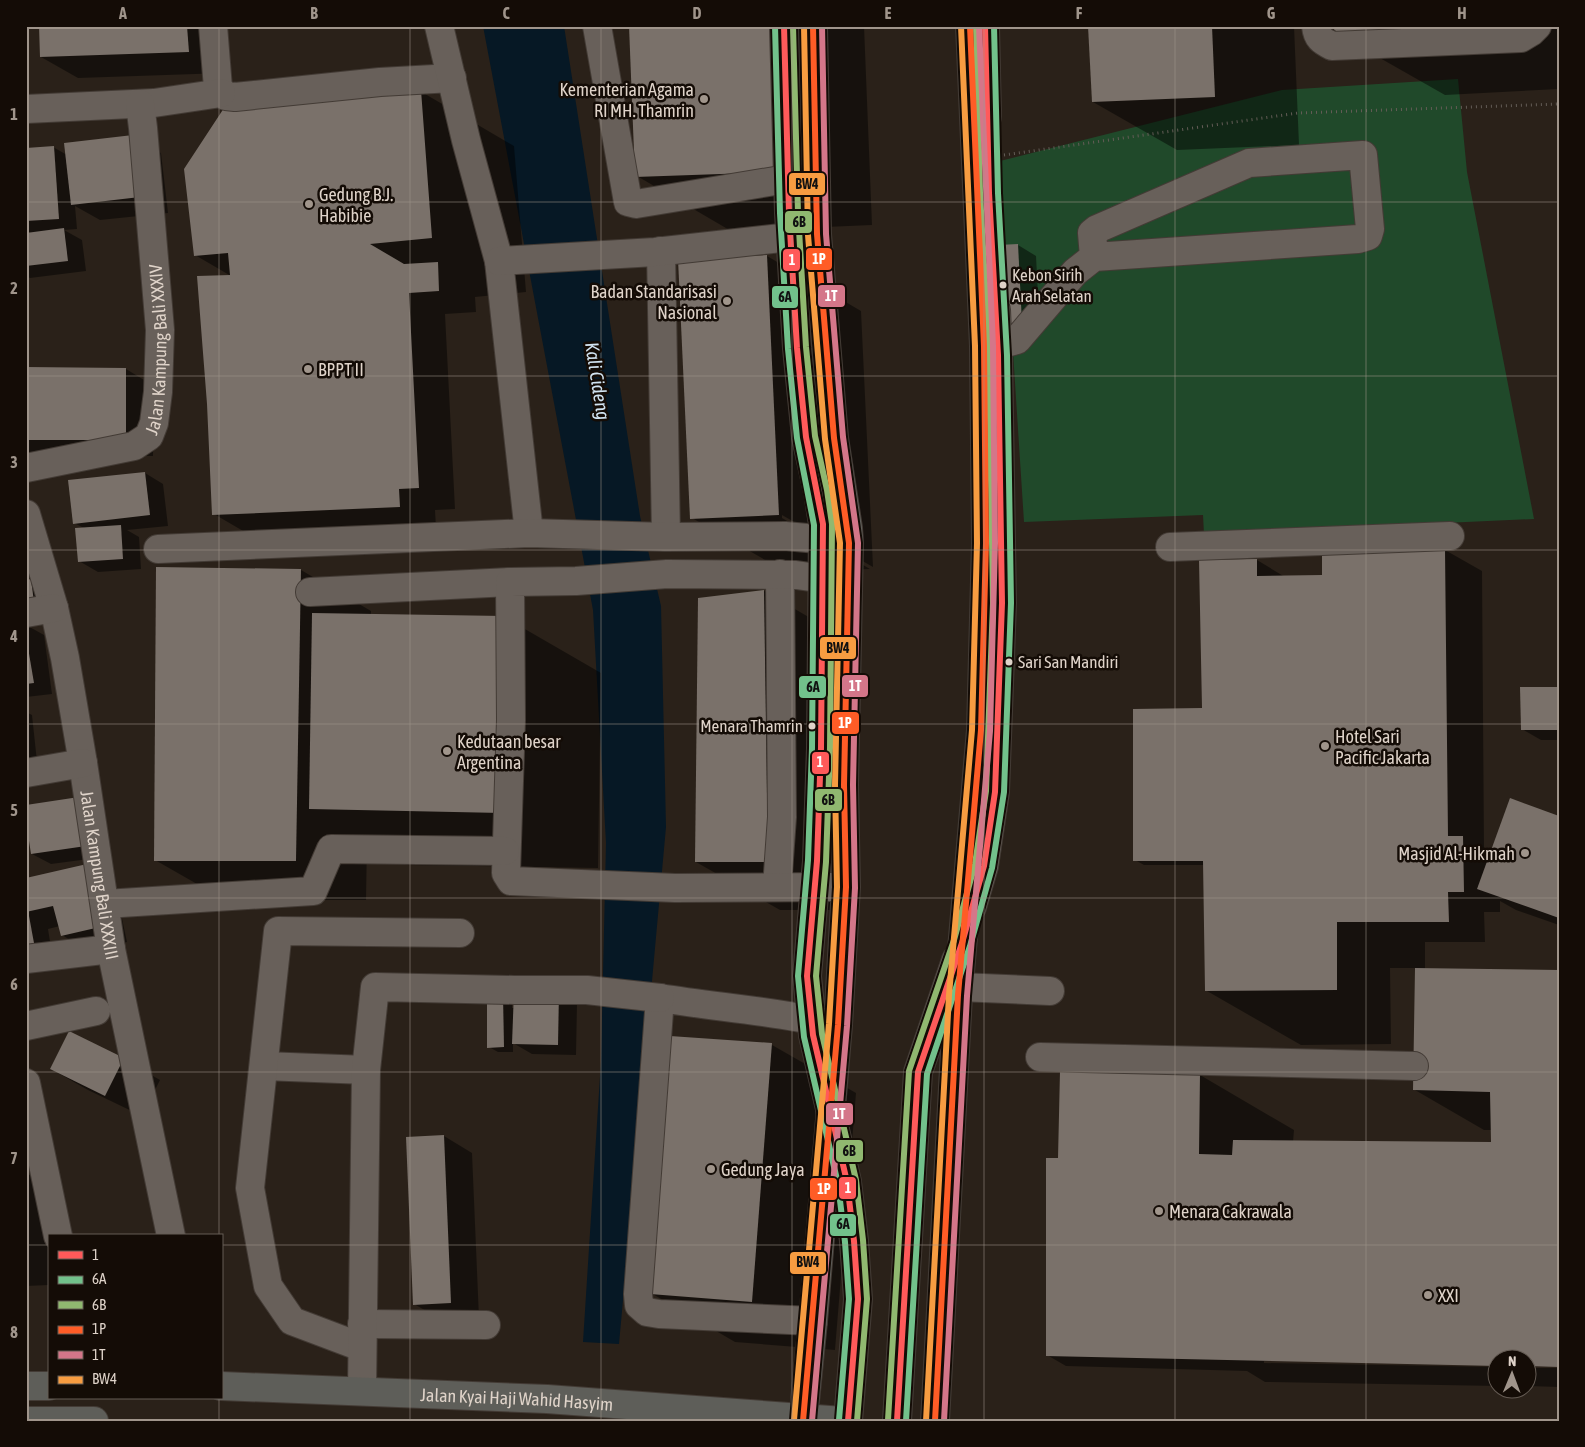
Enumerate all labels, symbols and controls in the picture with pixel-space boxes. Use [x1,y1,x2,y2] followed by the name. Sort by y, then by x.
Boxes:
[118,4,127,22] text: A
[310,4,318,22] text: B
[502,4,510,22] text: C
[693,4,702,22] text: D
[885,4,892,22] text: E
[1076,4,1083,22] text: F
[1267,4,1276,22] text: G
[1457,4,1467,22] text: H
[559,79,694,121] place label: Kementerian Agama RI MH. Thamrin
[698,93,710,105] marker: Kementerian Agama RI MH. Thamrin
[10,105,18,123] text: 1
[788,172,826,196] line badge: BW4
[795,176,819,192] text: BW4
[319,184,393,226] place label: Gedung B.J. Habibie
[303,198,315,210] marker: Gedung B.J. Habibie
[784,210,813,234] line badge: 6B
[792,214,806,230] text: 6B
[805,247,833,271] line badge: 1P
[782,248,801,272] line badge: 1
[812,251,826,267] text: 1P
[789,252,796,268] text: 1
[140,263,170,437] street label: Jalan Kampung Bali XXXIV
[1012,265,1092,306] place label: Kebon Sirih Arah Selatan
[10,279,18,297] text: 2
[998,280,1008,290] marker: Kebon Sirih Arah Selatan
[591,281,717,323] place label: Badan Standarisasi Nasional
[817,284,846,308] line badge: 1T
[771,285,799,309] line badge: 6A
[825,288,838,304] text: 1T
[778,289,792,305] text: 6A
[721,295,733,307] marker: Badan Standarisasi Nasional
[581,341,615,422] water label: Kali Cideng
[318,359,364,380] place label: BPPT II
[302,363,314,375] marker: BPPT II
[10,453,18,471] text: 3
[9,627,18,645] text: 4
[819,636,857,660] line badge: BW4
[826,640,850,656] text: BW4
[1018,652,1118,672] place label: Sari San Mandiri
[1004,657,1014,667] marker: Sari San Mandiri
[841,674,869,698] line badge: 1T
[798,675,827,699] line badge: 6A
[849,678,862,694] text: 1T
[806,679,820,695] text: 6A
[831,711,860,735] line badge: 1P
[838,715,852,731] text: 1P
[700,716,803,736] place label: Menara Thamrin
[807,721,817,731] marker: Menara Thamrin
[1335,726,1430,768] place label: Hotel Sari Pacific Jakarta
[457,731,561,773] place label: Kedutaan besar Argentina
[1319,740,1331,752] marker: Hotel Sari Pacific Jakarta
[441,745,453,757] marker: Kedutaan besar Argentina
[811,751,830,775] line badge: 1
[817,754,824,770] text: 1
[814,788,843,812] line badge: 6B
[77,789,123,961] street label: Jalan Kampung Bali XXXIII
[821,792,835,808] text: 6B
[10,801,18,819] text: 5
[1398,843,1515,864] place label: Masjid Al-Hikmah
[1519,847,1531,859] marker: Masjid Al-Hikmah
[10,975,18,993] text: 6
[825,1102,854,1126] line badge: 1T
[833,1106,846,1122] text: 1T
[835,1139,864,1163] line badge: 6B
[842,1143,856,1159] text: 6B
[10,1149,18,1167] text: 7
[721,1159,805,1180] place label: Gedung Jaya
[705,1163,717,1175] marker: Gedung Jaya
[838,1176,857,1200] line badge: 1
[809,1177,838,1201] line badge: 1P
[845,1180,852,1196] text: 1
[817,1181,831,1197] text: 1P
[1169,1201,1292,1222] place label: Menara Cakrawala
[1153,1205,1165,1217] marker: Menara Cakrawala
[829,1213,857,1237] line badge: 6A
[836,1216,850,1232] text: 6A
[48,1234,222,1400] legend
[92,1246,99,1263] text: 1
[789,1251,827,1275] line badge: BW4
[796,1254,820,1270] text: BW4
[92,1270,107,1287] text: 6A
[1438,1285,1459,1306] place label: XXI
[1422,1289,1434,1301] marker: XXI
[92,1296,106,1313] text: 6B
[92,1320,106,1337] text: 1P
[10,1323,18,1341] text: 8
[92,1346,106,1363] text: 1T
[1488,1350,1538,1400] north arrow
[1508,1353,1516,1369] text: N
[92,1370,117,1387] text: BW4
[420,1383,614,1414] street label: Jalan Kyai Haji Wahid Hasyim

